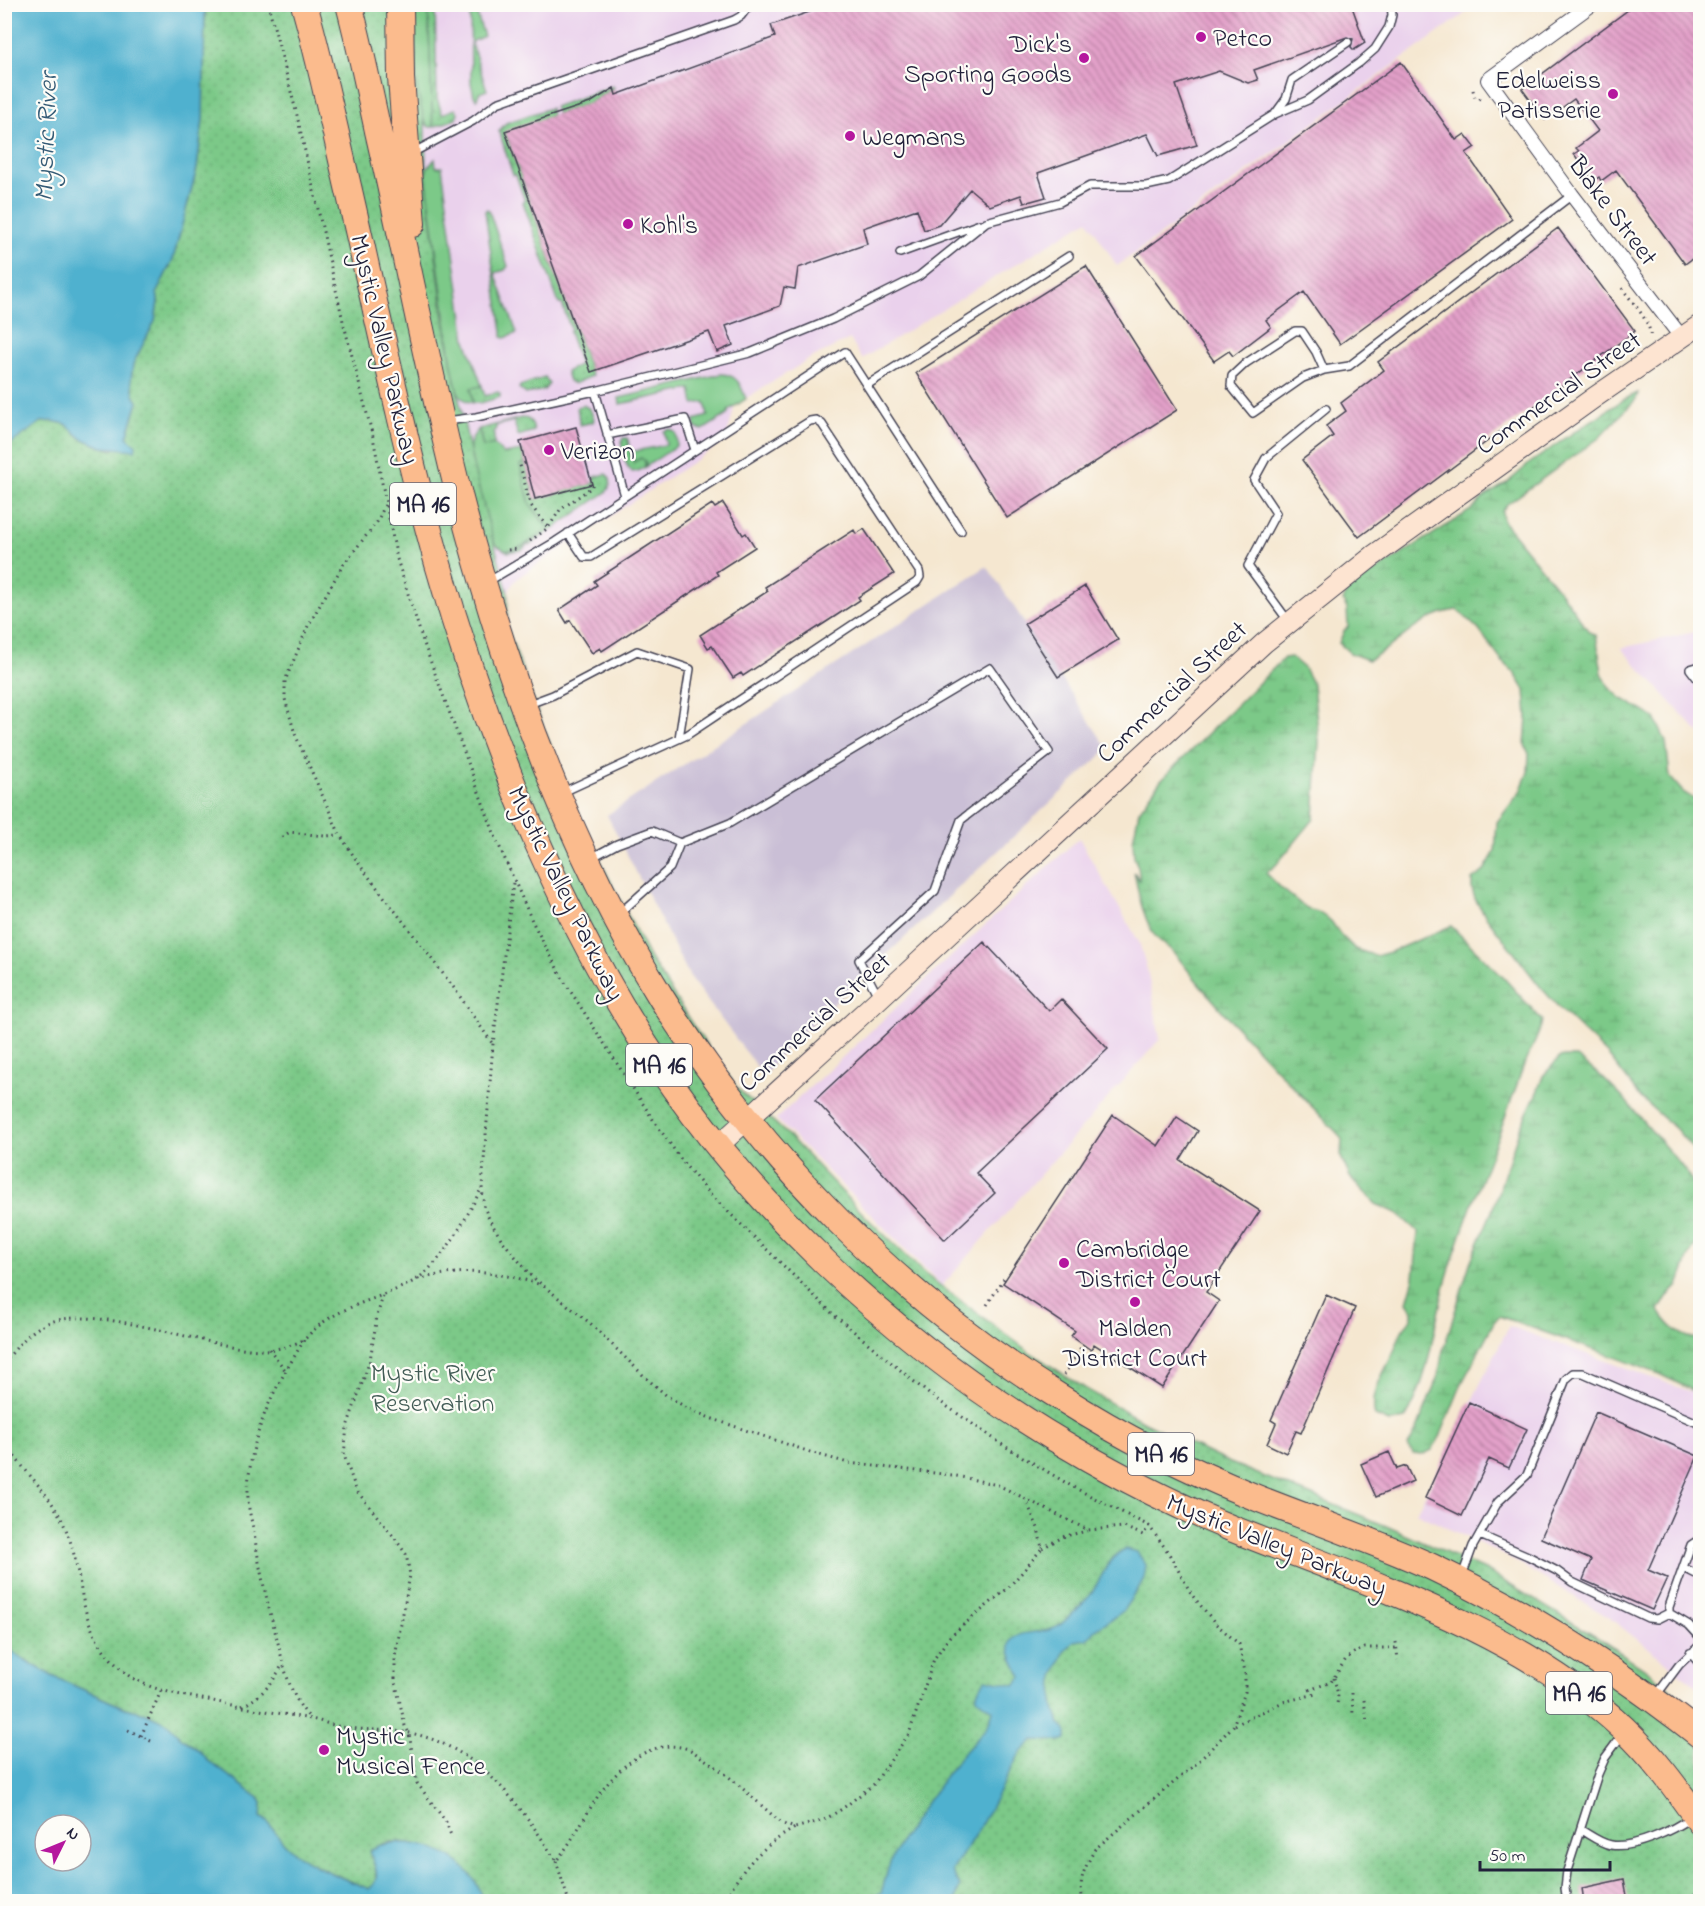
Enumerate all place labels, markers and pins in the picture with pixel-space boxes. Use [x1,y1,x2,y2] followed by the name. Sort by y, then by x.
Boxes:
[1213,21,1272,59] place label: Petco
[904,27,1072,95] place label: Dick's Sporting Goods
[1194,30,1208,44] marker: Petco
[1077,51,1091,65] marker: Dick's Sporting Goods
[1495,63,1601,131] place label: Edelweiss Patisserie
[1606,87,1620,101] marker: Edelweiss Patisserie
[862,120,966,158] place label: Wegmans
[843,129,857,143] marker: Wegmans
[640,208,698,246] place label: Kohl's
[621,217,635,231] marker: Kohl's
[560,434,635,472] place label: Verizon
[542,443,556,457] marker: Verizon
[1075,1232,1221,1300] place label: Cambridge District Court
[1057,1256,1071,1270] marker: Cambridge District Court
[1128,1295,1142,1309] marker: Malden District Court
[1062,1311,1208,1379] place label: Malden District Court
[336,1719,486,1787] place label: Mystic Musical Fence
[317,1743,331,1757] marker: Mystic Musical Fence

